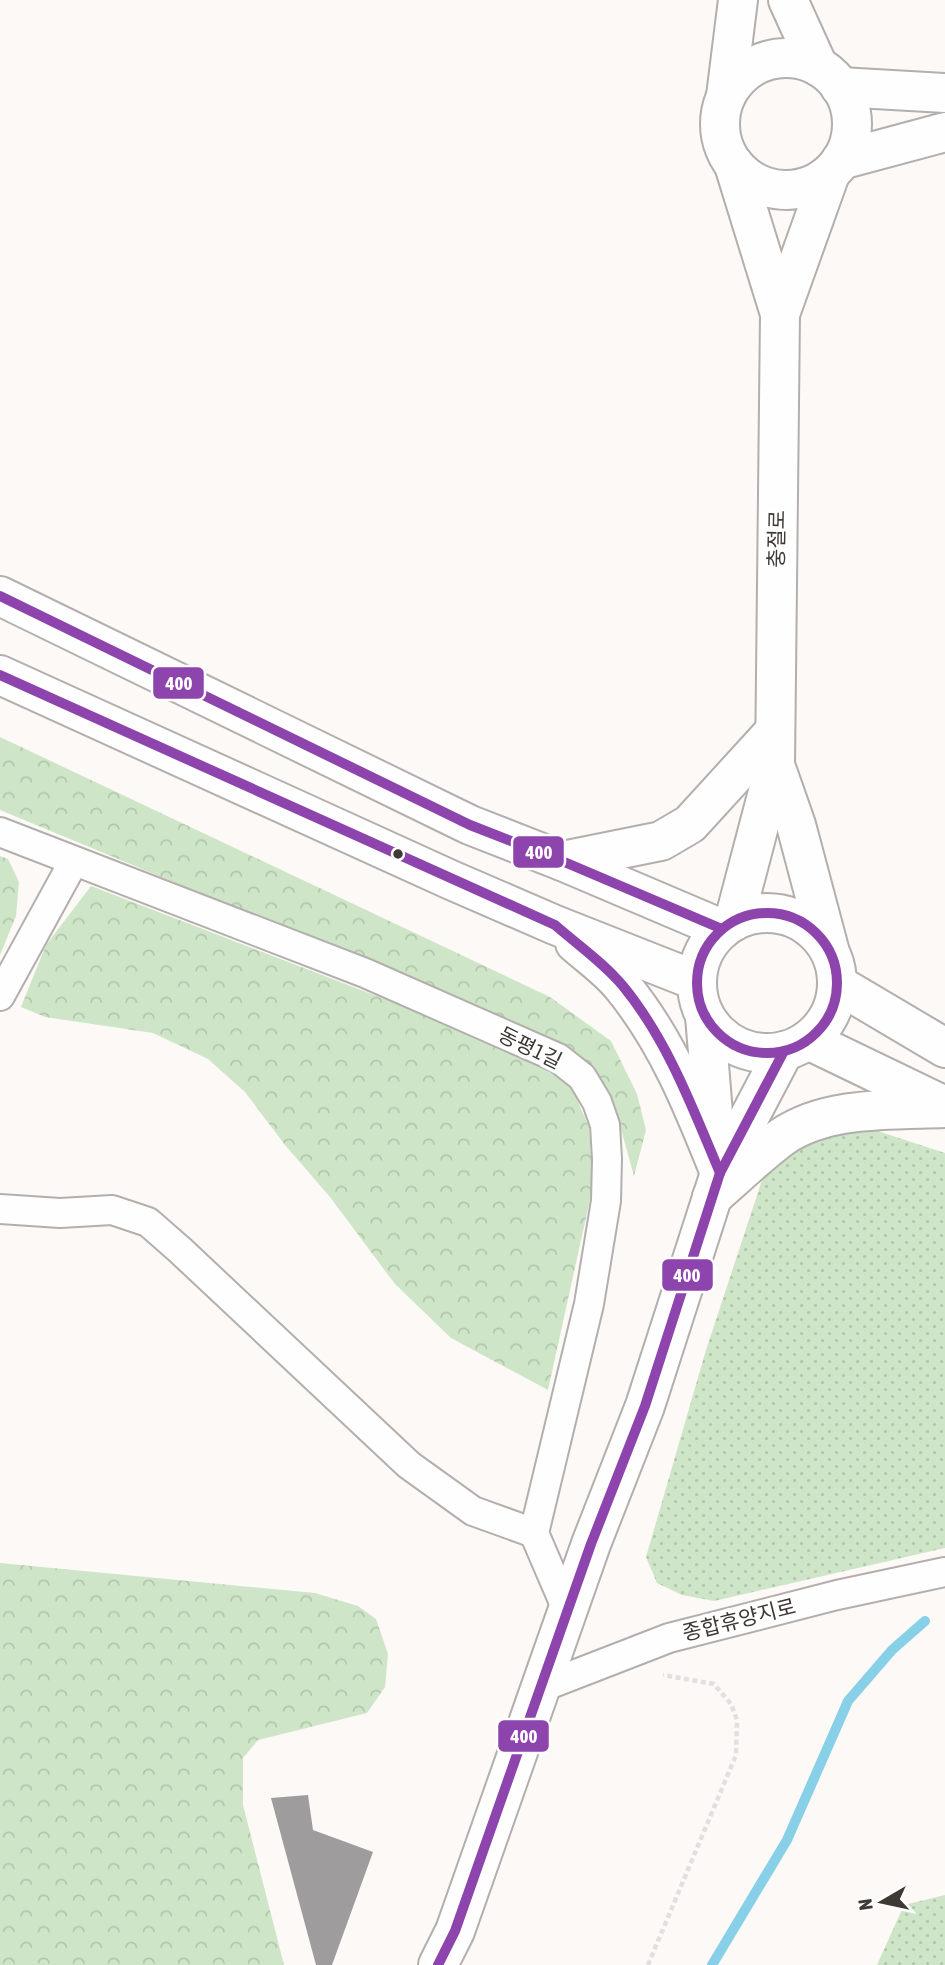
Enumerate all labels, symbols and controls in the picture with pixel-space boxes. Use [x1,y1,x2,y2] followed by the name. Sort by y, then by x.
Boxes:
[763,510,789,568] street label: 충절로
[152,666,205,700] line badge: 400
[165,672,192,694] text: 400
[512,835,565,869] line badge: 400
[525,841,552,863] text: 400
[391,847,405,861] unlabelled marker
[495,1021,566,1073] street label: 동평1길
[661,1258,714,1292] line badge: 400
[673,1264,700,1286] text: 400
[680,1593,798,1645] street label: 종합휴양지로
[497,1719,550,1753] line badge: 400
[510,1725,537,1747] text: 400
[847,1867,917,1937] north arrow
[853,1897,877,1912] text: N

